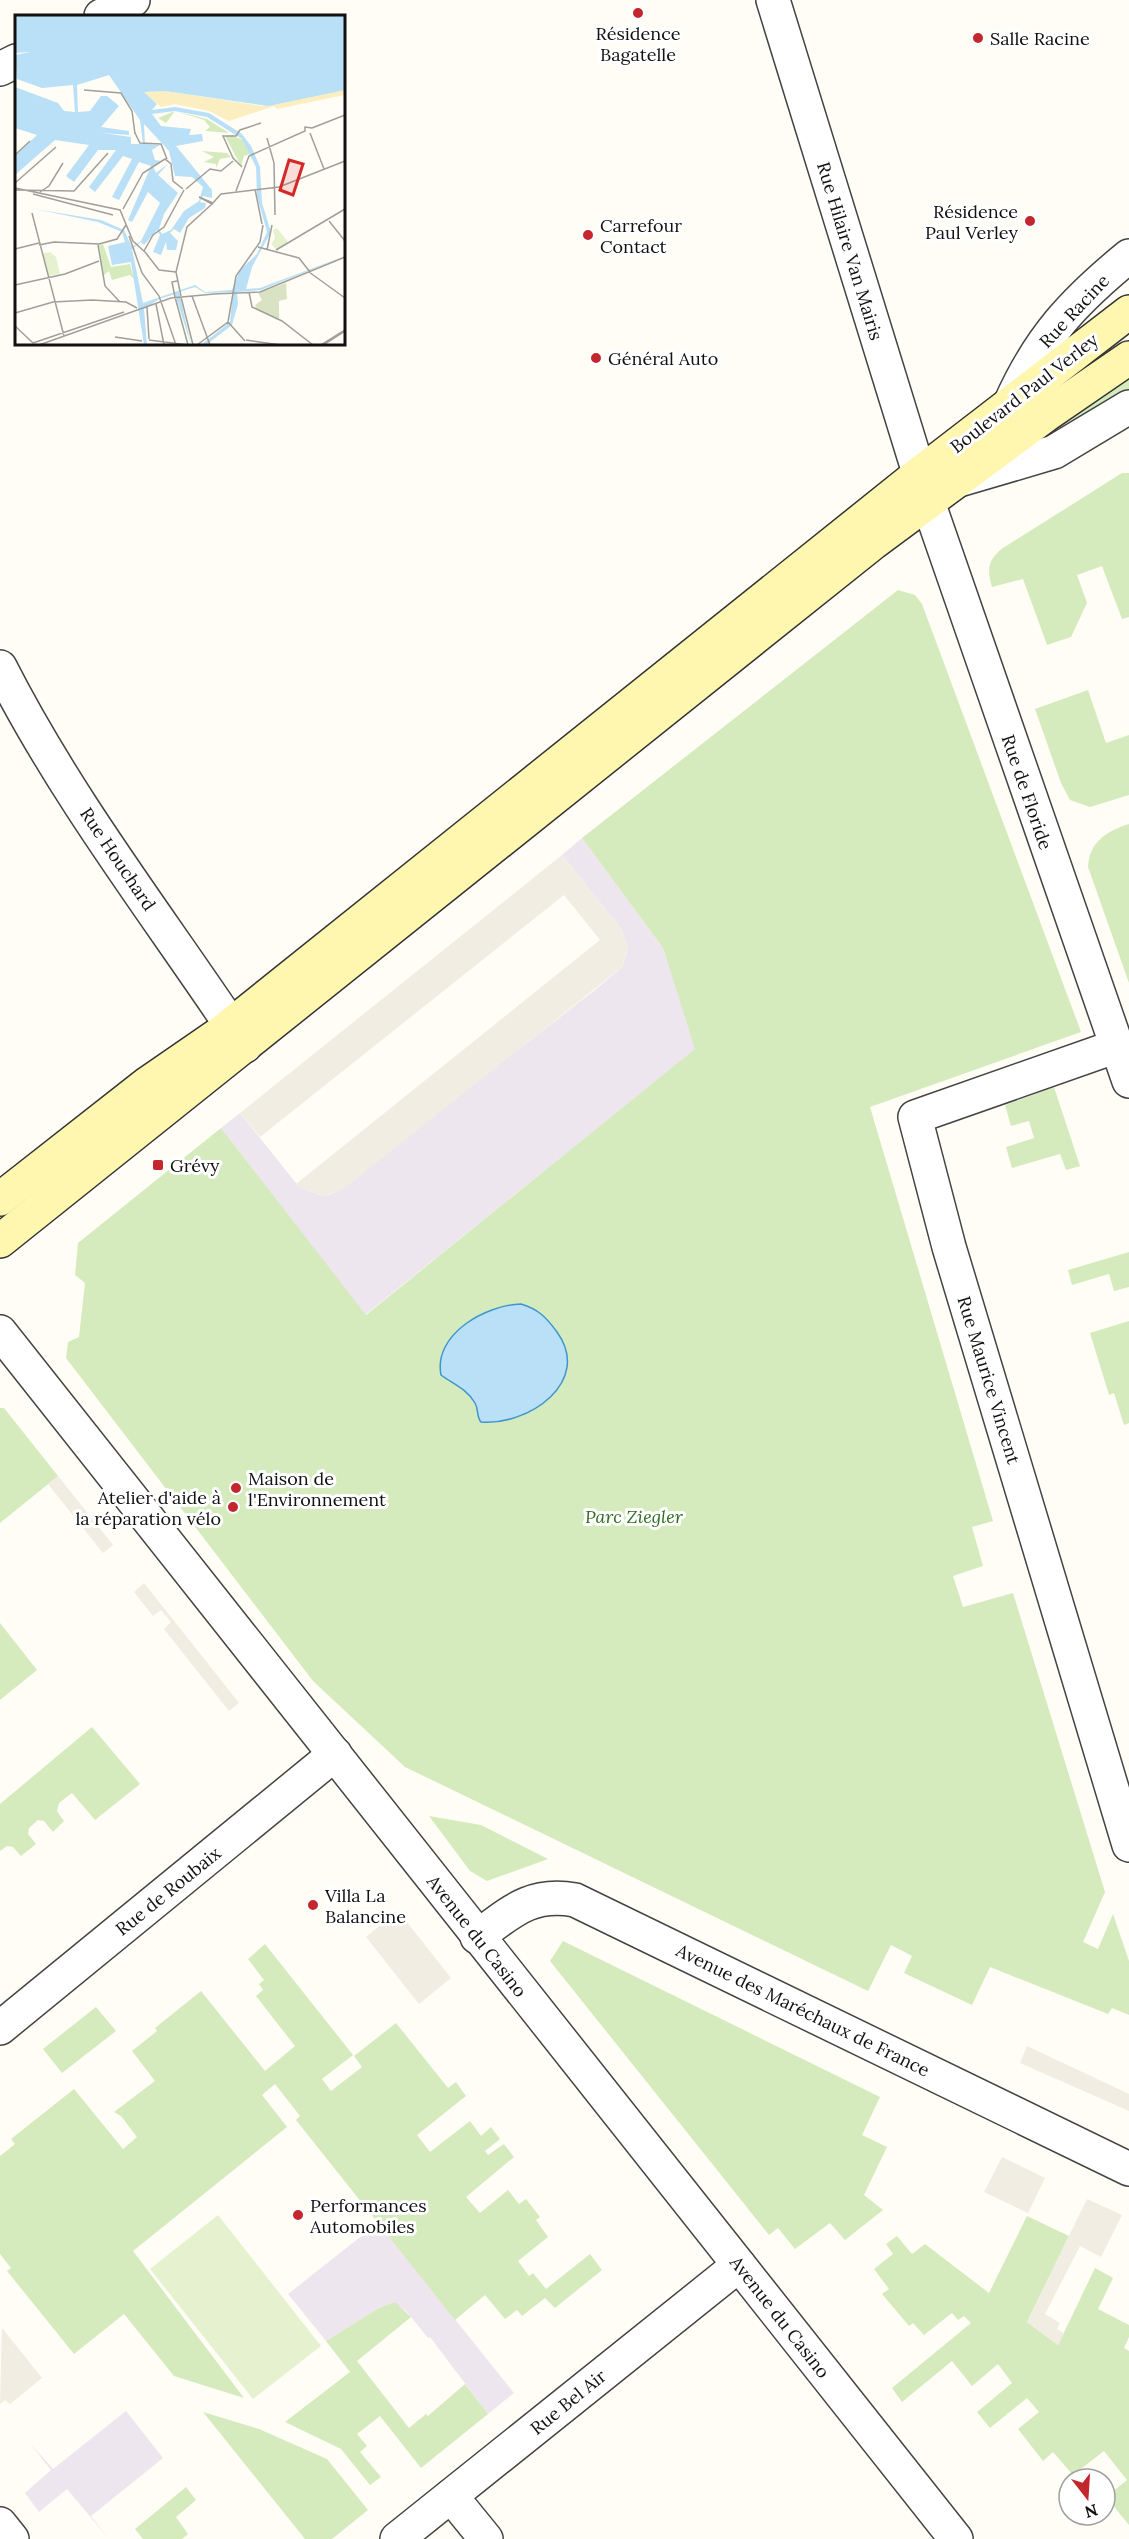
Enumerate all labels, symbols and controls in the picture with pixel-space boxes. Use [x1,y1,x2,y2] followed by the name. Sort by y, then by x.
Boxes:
[631,6,645,20] marker: Résidence Bagatelle
[15,15,345,345] inset map
[595,22,681,66] place label: Résidence Bagatelle
[990,27,1090,50] place label: Salle Racine
[971,31,985,45] marker: Salle Racine
[812,159,888,343] street label: Rue Hilaire Van Mairis
[925,200,1018,244] place label: Résidence Paul Verley
[600,214,682,258] place label: Carrefour Contact
[1023,214,1037,228] marker: Résidence Paul Verley
[581,228,595,242] marker: Carrefour Contact
[1034,269,1114,353] street label: Rue Racine
[945,328,1103,458] street label: Boulevard Paul Verley
[608,347,718,370] place label: Général Auto
[589,351,603,365] marker: Général Auto
[997,731,1058,853] street label: Rue de Floride
[75,803,161,915] street label: Rue Houchard
[170,1154,220,1177] place label: Grévy
[151,1158,165,1172] marker: Grévy
[953,1293,1025,1467] street label: Rue Maurice Vincent
[248,1467,386,1511] place label: Maison de l'Environnement
[229,1481,243,1495] marker: Maison de l'Environnement
[75,1486,221,1530] place label: Atelier d'aide à la réparation vélo
[226,1500,240,1514] marker: Atelier d'aide à la réparation vélo
[585,1505,684,1528] park label: Parc Ziegler
[111,1841,226,1940] street label: Rue de Roubaix
[422,1870,532,2002] street label: Avenue du Casino
[324,1884,406,1928] place label: Villa La Balancine
[306,1898,320,1912] marker: Villa La Balancine
[672,1938,934,2082] street label: Avenue des Maréchaux de France
[309,2194,426,2238] place label: Performances Automobiles
[291,2208,305,2222] marker: Performances Automobiles
[725,2251,835,2383] street label: Avenue du Casino
[525,2364,611,2440] street label: Rue Bel Air
[1057,2467,1117,2527] north arrow
[1083,2500,1100,2523] text: N

